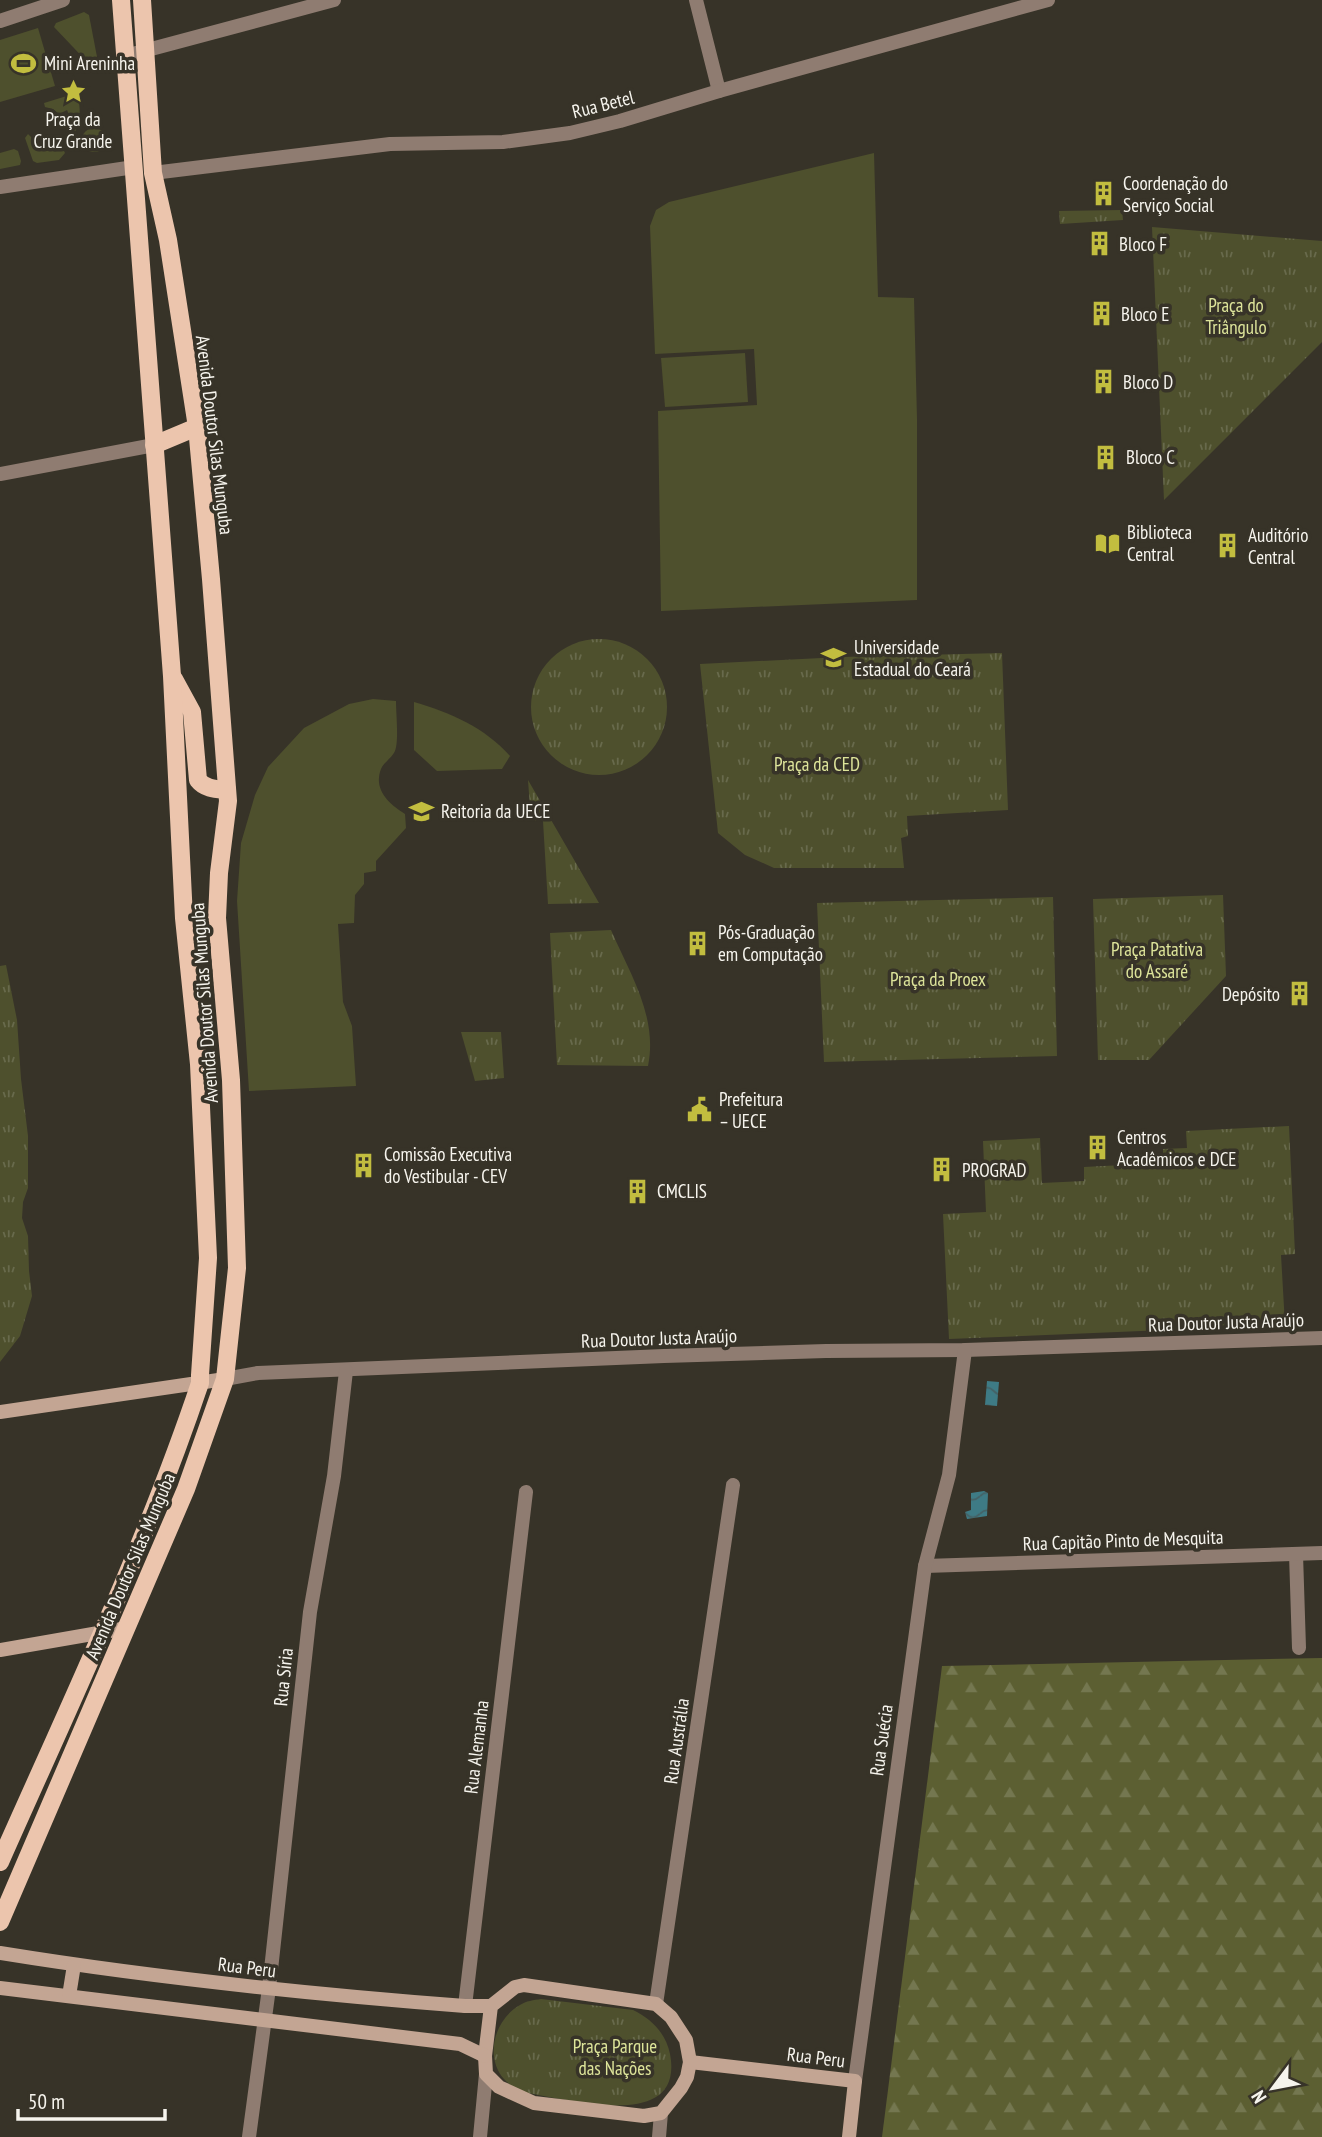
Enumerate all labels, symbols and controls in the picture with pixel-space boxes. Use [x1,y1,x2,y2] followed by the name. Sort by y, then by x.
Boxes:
[10,49,38,77] sports icon: Mini Areninha
[44,51,135,75] place label: Mini Areninha
[59,77,87,105] place icon: Praça da Cruz Grande
[569,85,637,123] street label: Rua Betel
[34,107,113,153] place label: Praça da Cruz Grande
[1123,171,1228,217] place label: Coordenação do Serviço Social
[1089,180,1117,208] building icon: Coordenação do Serviço Social
[1085,230,1113,258] building icon: Bloco F
[1119,232,1167,256] place label: Bloco F
[1205,293,1267,339] park label: Praça do Triângulo
[1087,300,1115,328] building icon: Bloco E
[1121,302,1169,326] place label: Bloco E
[191,334,239,536] street label: Avenida Doutor Silas Munguba
[1089,368,1117,396] building icon: Bloco D
[1123,370,1173,394] place label: Bloco D
[1092,443,1120,471] building icon: Bloco C
[1126,445,1175,469] place label: Bloco C
[1127,520,1192,566] place label: Biblioteca Central
[1248,523,1308,569] place label: Auditório Central
[1093,529,1121,557] library icon: Biblioteca Central
[1214,532,1242,560] building icon: Auditório Central
[854,635,971,681] place label: Universidade Estadual do Ceará
[820,644,848,672] school or university icon: Universidade Estadual do Ceará
[774,752,860,776] park label: Praça da CED
[407,797,435,825] school or university icon: Reitoria da UECE
[441,799,550,823] place label: Reitoria da UECE
[185,902,223,1104] street label: Avenida Doutor Silas Munguba
[718,920,823,966] place label: Pós-Graduação em Computação
[684,929,712,957] building icon: Pós-Graduação em Computação
[1111,937,1203,983] park label: Praça Patativa do Assaré
[890,967,986,991] park label: Praça da Proex
[1286,980,1314,1008] building icon: Depósito
[1222,982,1280,1006] place label: Depósito
[719,1087,783,1133] place label: Prefeitura – UECE
[685,1096,713,1124] public building icon: Prefeitura – UECE
[1117,1125,1237,1171] place label: Centros Acadêmicos e DCE
[1083,1134,1111,1162] building icon: Centros Acadêmicos e DCE
[384,1142,512,1188] place label: Comissão Executiva do Vestibular - CEV
[350,1151,378,1179] building icon: Comissão Executiva do Vestibular - CEV
[928,1156,956,1184] building icon: PROGRAD
[962,1158,1027,1182] place label: PROGRAD
[623,1177,651,1205] building icon: CMCLIS
[657,1179,707,1203] place label: CMCLIS
[1148,1307,1304,1337] street label: Rua Doutor Justa Araújo
[581,1323,737,1353] street label: Rua Doutor Justa Araújo
[80,1469,180,1663] street label: Avenida Doutor Silas Munguba
[1022,1525,1224,1555] street label: Rua Capitão Pinto de Mesquita
[268,1647,298,1707] street label: Rua Síria
[658,1697,694,1785] street label: Rua Austrália
[458,1699,494,1795] street label: Rua Alemanha
[864,1703,898,1777] street label: Rua Suécia
[217,1952,277,1982] street label: Rua Peru
[573,2034,657,2080] park label: Praça Parque das Nações
[786,2042,846,2072] street label: Rua Peru
[1238,2053,1308,2123] north arrow
[18,2078,164,2122] scale bar
[1246,2086,1271,2108] text: N
[28,2088,65,2115] text: 50 m

